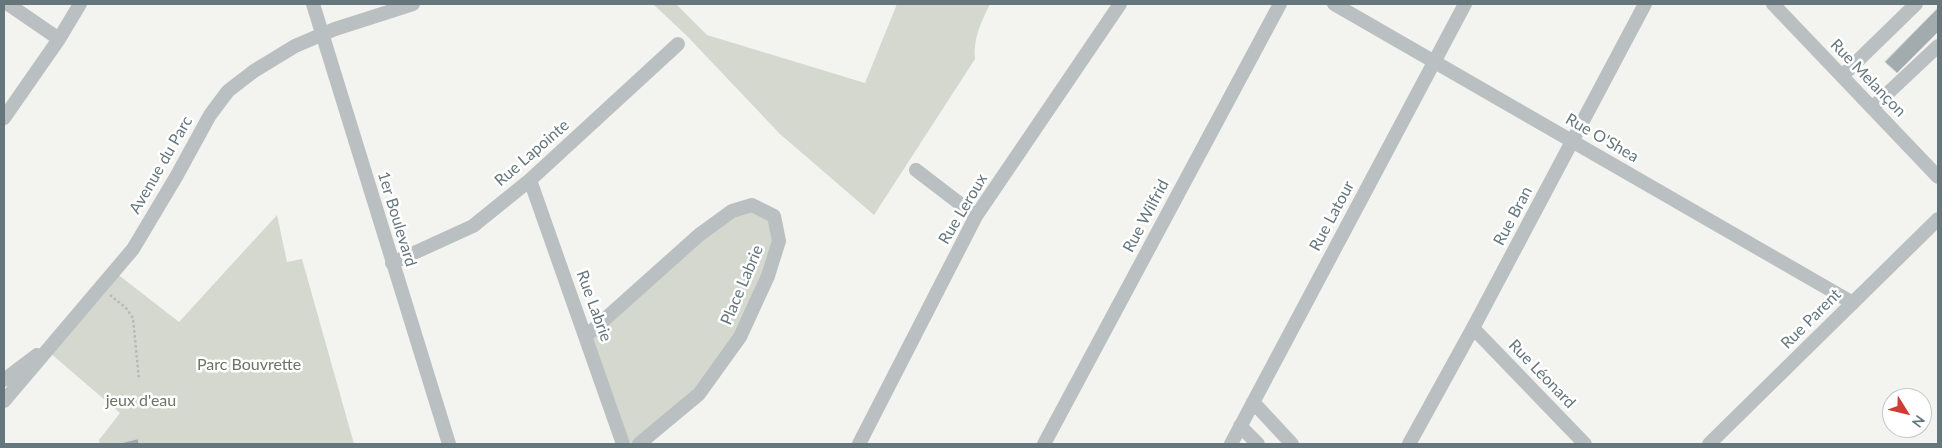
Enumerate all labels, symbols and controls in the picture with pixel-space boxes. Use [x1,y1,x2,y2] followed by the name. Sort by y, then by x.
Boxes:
[1826,35,1910,121] street label: Rue Melançon
[1562,109,1642,167] street label: Rue O'Shea
[125,113,197,217] street label: Avenue du Parc
[491,116,573,190] street label: Rue Lapointe
[373,169,421,269] street label: 1er Boulevard
[935,170,991,248] street label: Rue Leroux
[1119,176,1173,256] street label: Rue Wilfrid
[1306,178,1358,254] street label: Rue Latour
[1490,183,1536,249] street label: Rue Bran
[717,242,767,328] street label: Place Labrie
[572,268,616,344] street label: Rue Labrie
[1777,285,1845,353] street label: Rue Parent
[1505,336,1579,412] street label: Rue Léonard
[197,355,301,375] park label: Parc Bouvrette
[1882,388,1932,438] north arrow
[106,391,176,411] park label: jeux d'eau
[1909,412,1929,431] text: N

